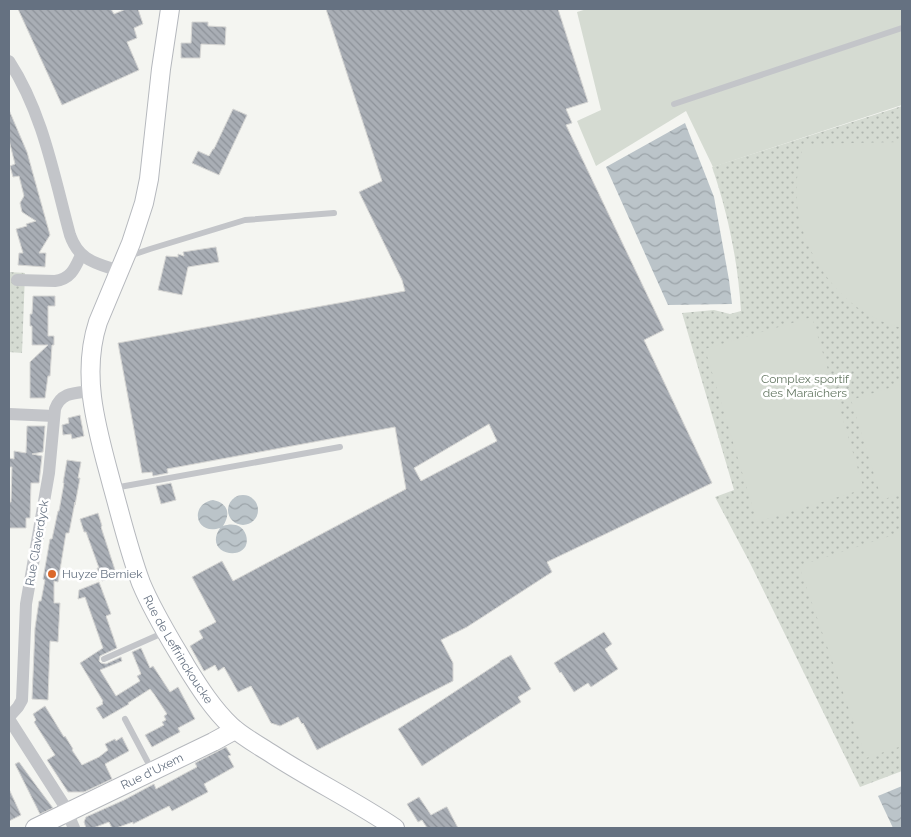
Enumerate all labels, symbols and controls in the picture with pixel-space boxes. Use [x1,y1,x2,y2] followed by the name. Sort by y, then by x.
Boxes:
[761,372,850,400] park label: Complex sportif des Maraîchers
[23,498,52,587] street label: Rue Claverdyck
[62,567,143,581] place label: Huyze Berniek
[46,568,58,580] marker: Huyze Berniek
[140,593,216,706] street label: Rue de Leffrinckoucke
[119,750,186,792] street label: Rue d'Uxem

